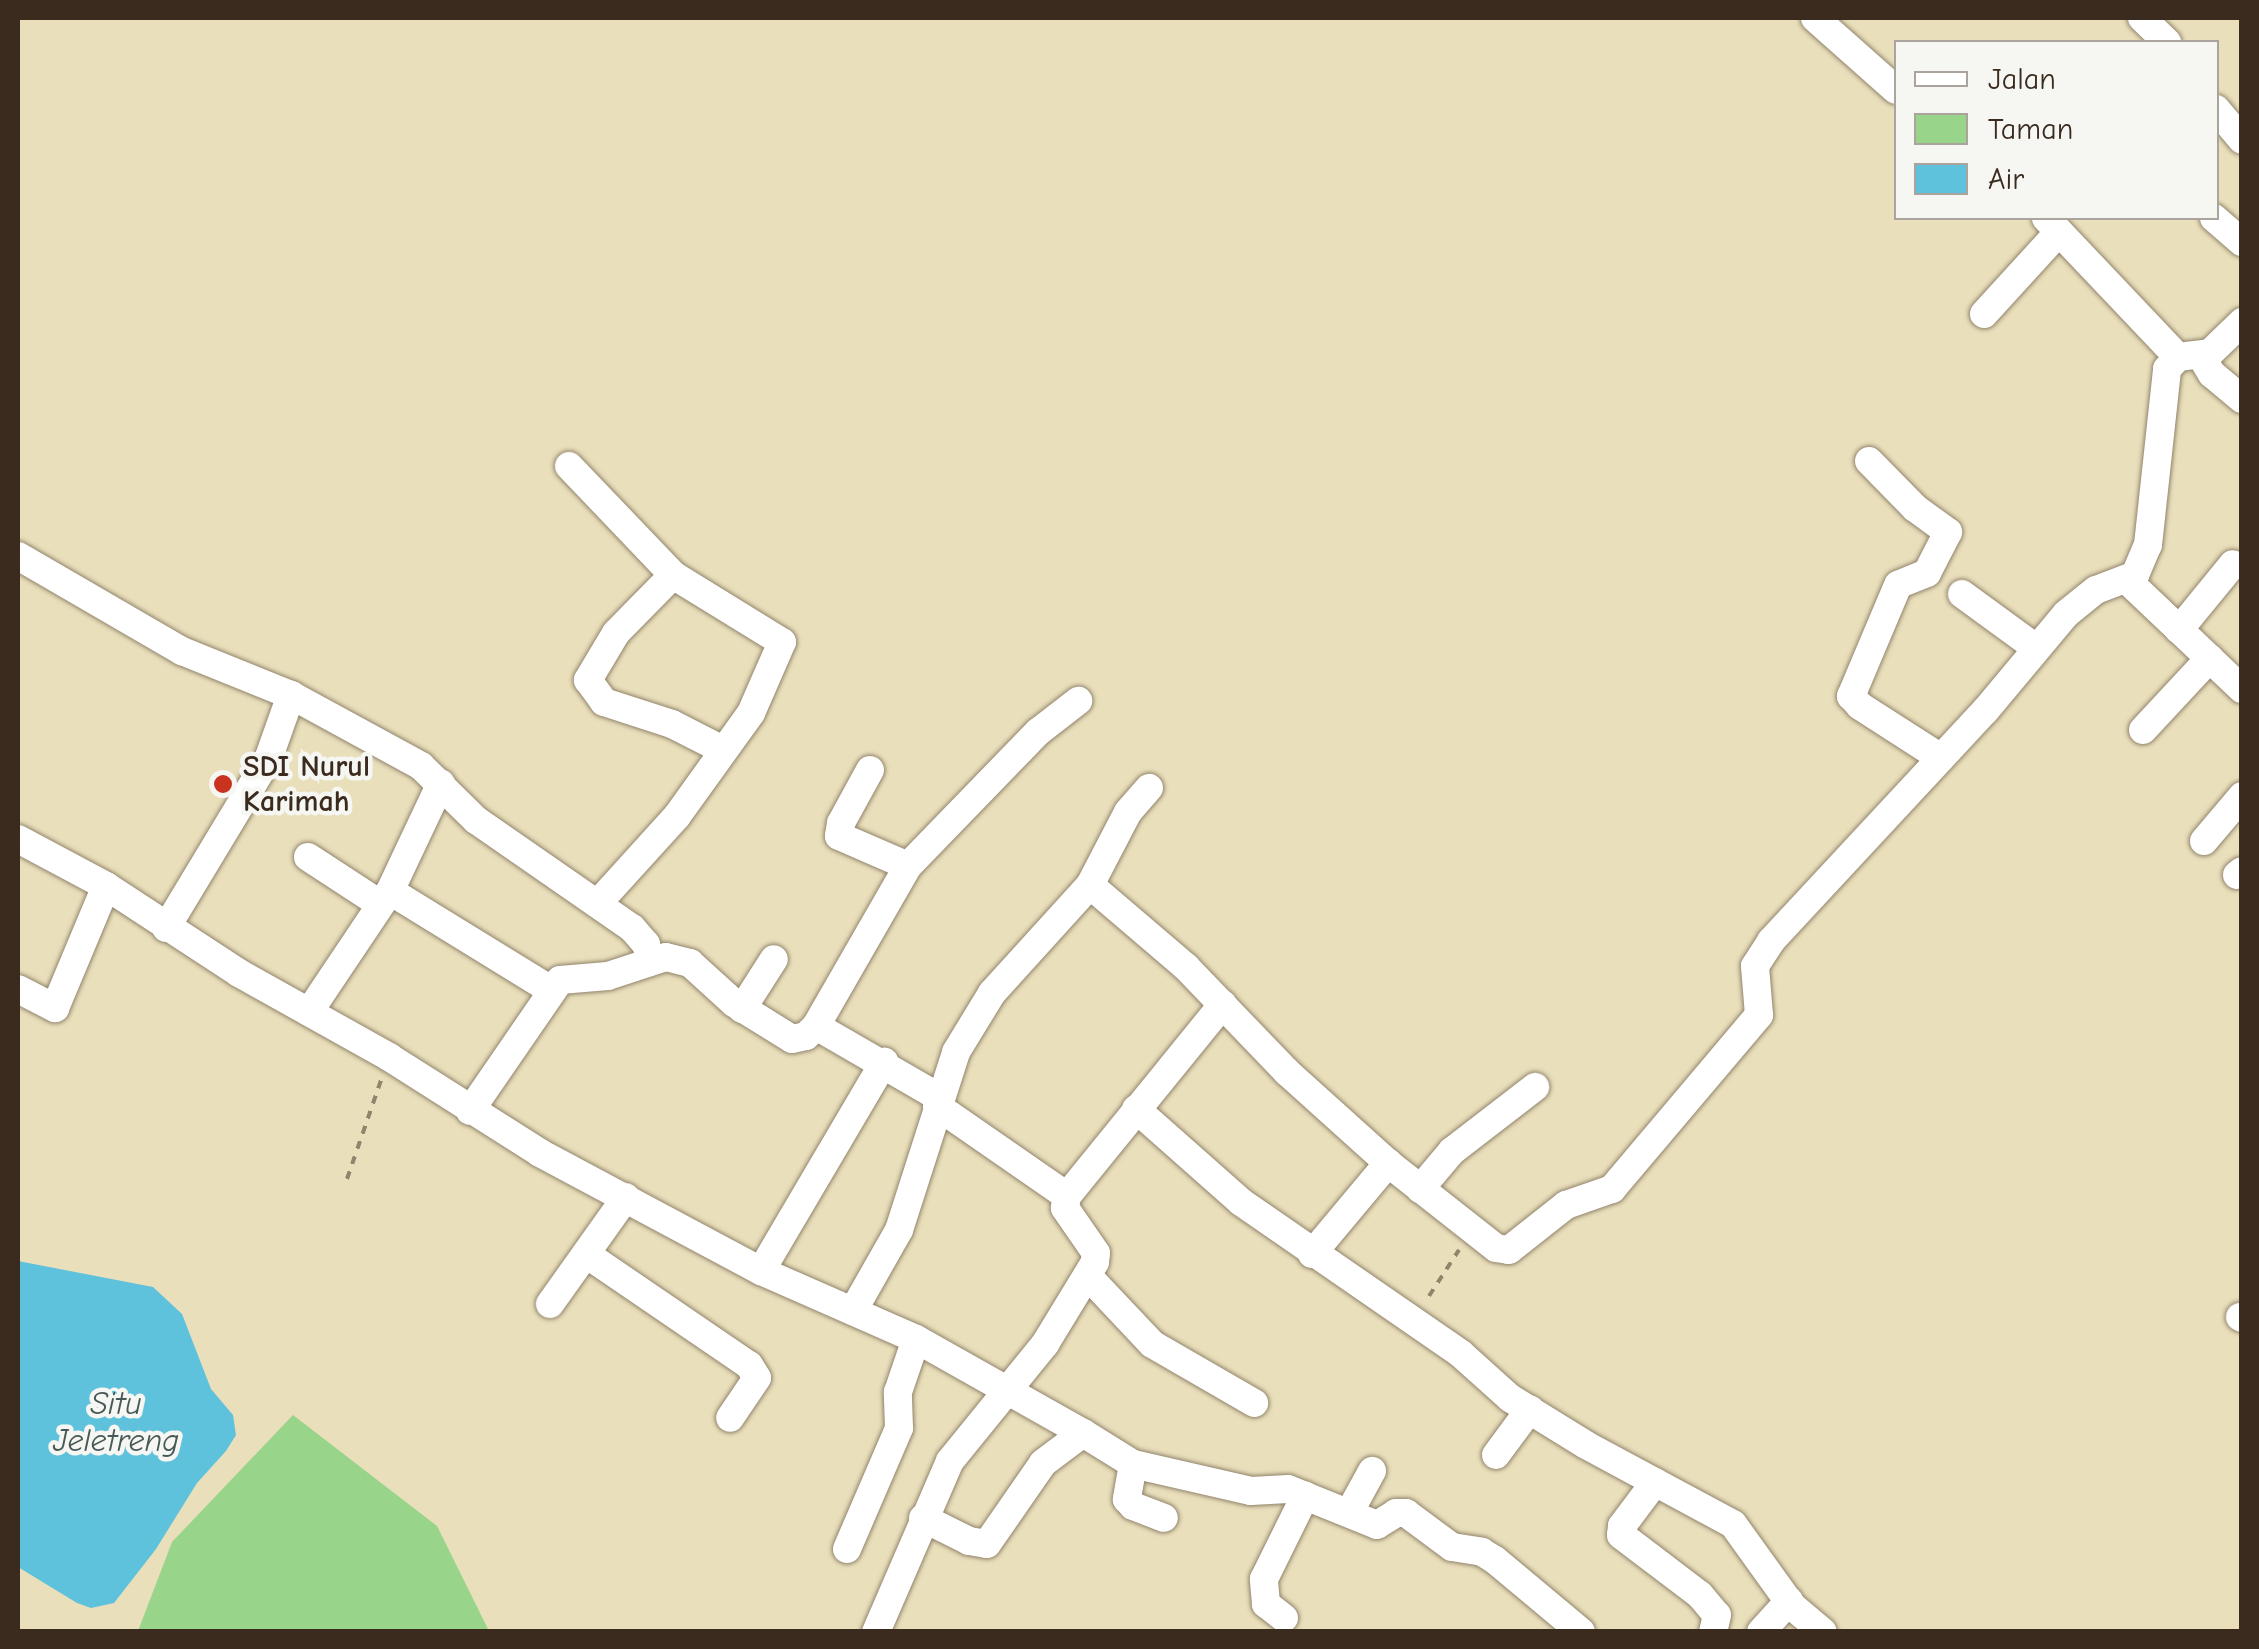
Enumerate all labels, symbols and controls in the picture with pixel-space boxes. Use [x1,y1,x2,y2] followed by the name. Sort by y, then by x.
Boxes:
[1894,40,2219,220] legend
[1988,62,2056,97] text: Jalan
[1988,112,2073,147] text: Taman
[1988,162,2024,197] text: Air
[243,749,370,820] place label: SDI Nurul Karimah
[212,773,234,795] marker: SDI Nurul Karimah
[53,1386,179,1461] water label: Situ Jeletreng

